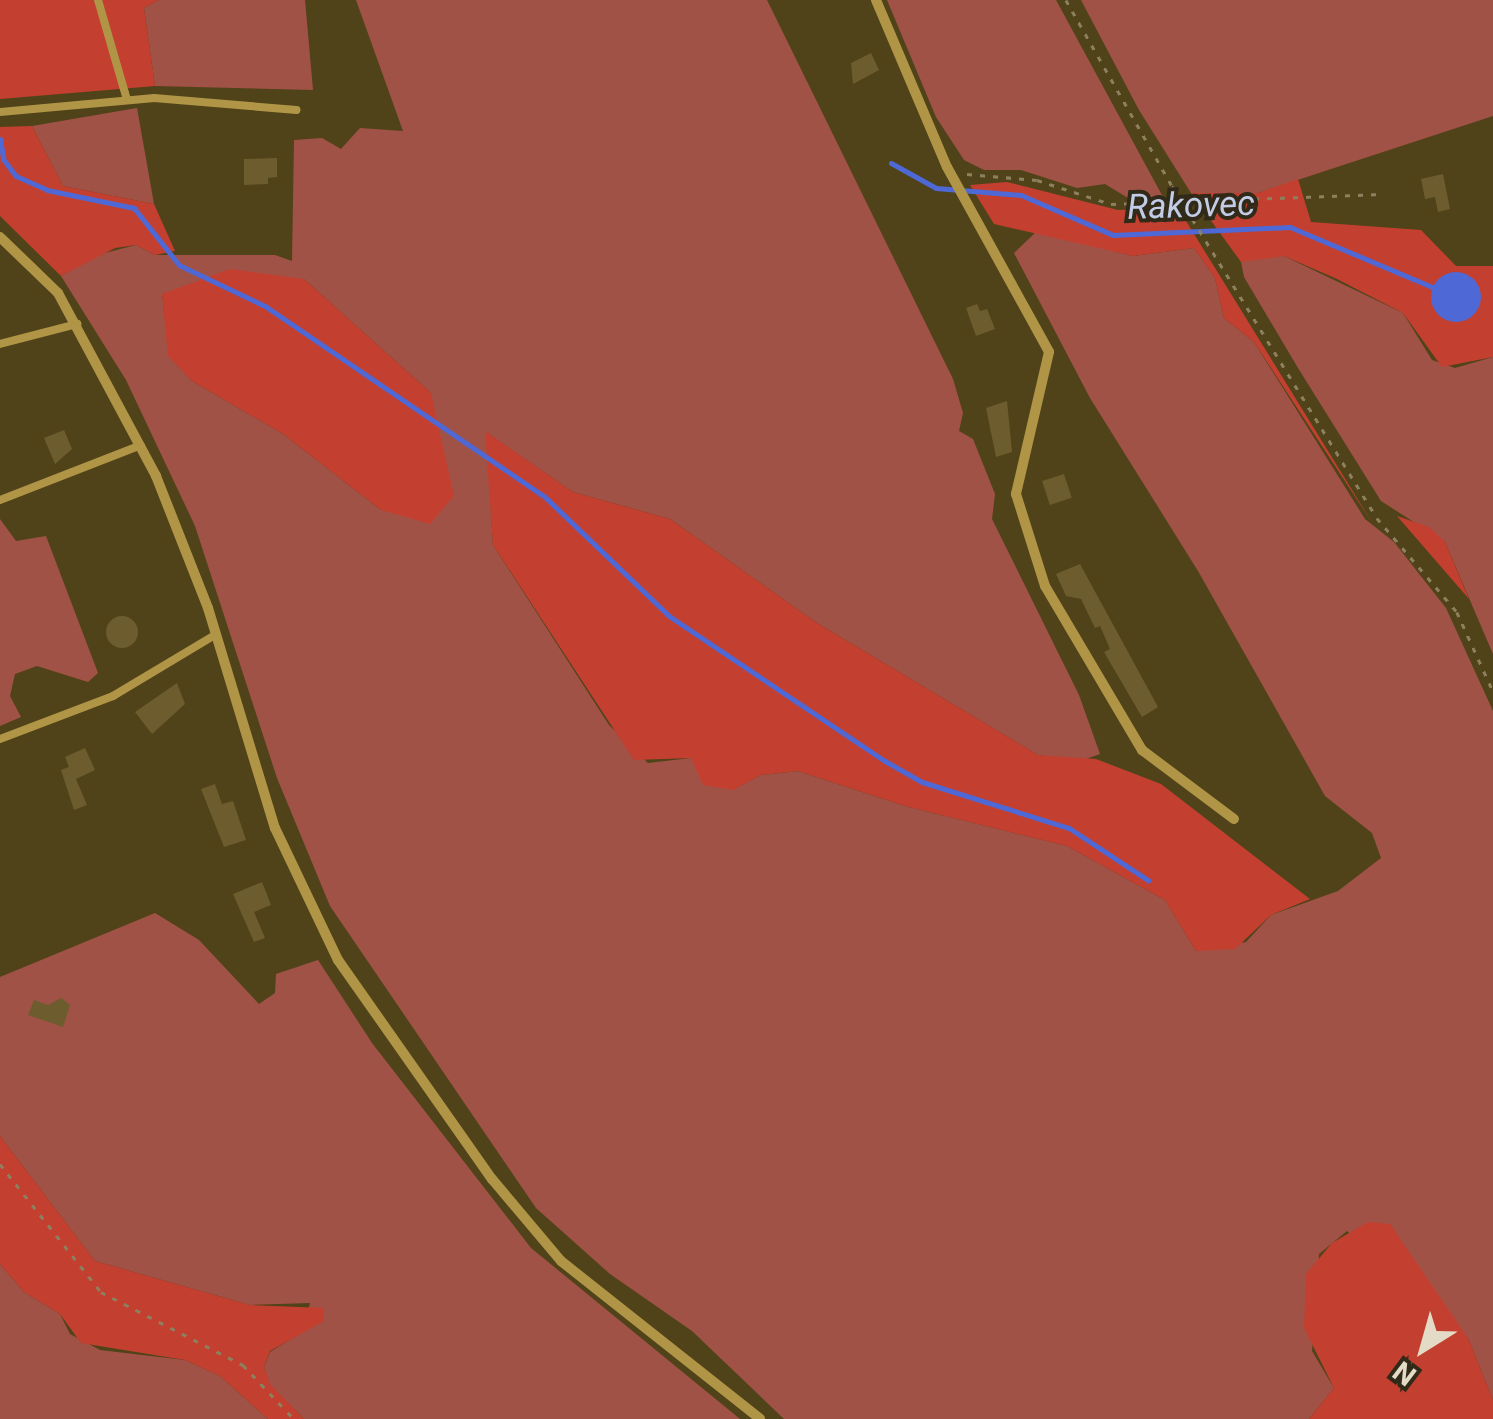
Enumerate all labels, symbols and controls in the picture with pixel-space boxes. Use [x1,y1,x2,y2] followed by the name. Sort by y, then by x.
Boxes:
[1126,183,1256,229] water label: Rakovec
[1373,1299,1473,1399] north arrow
[1387,1354,1422,1392] text: N

